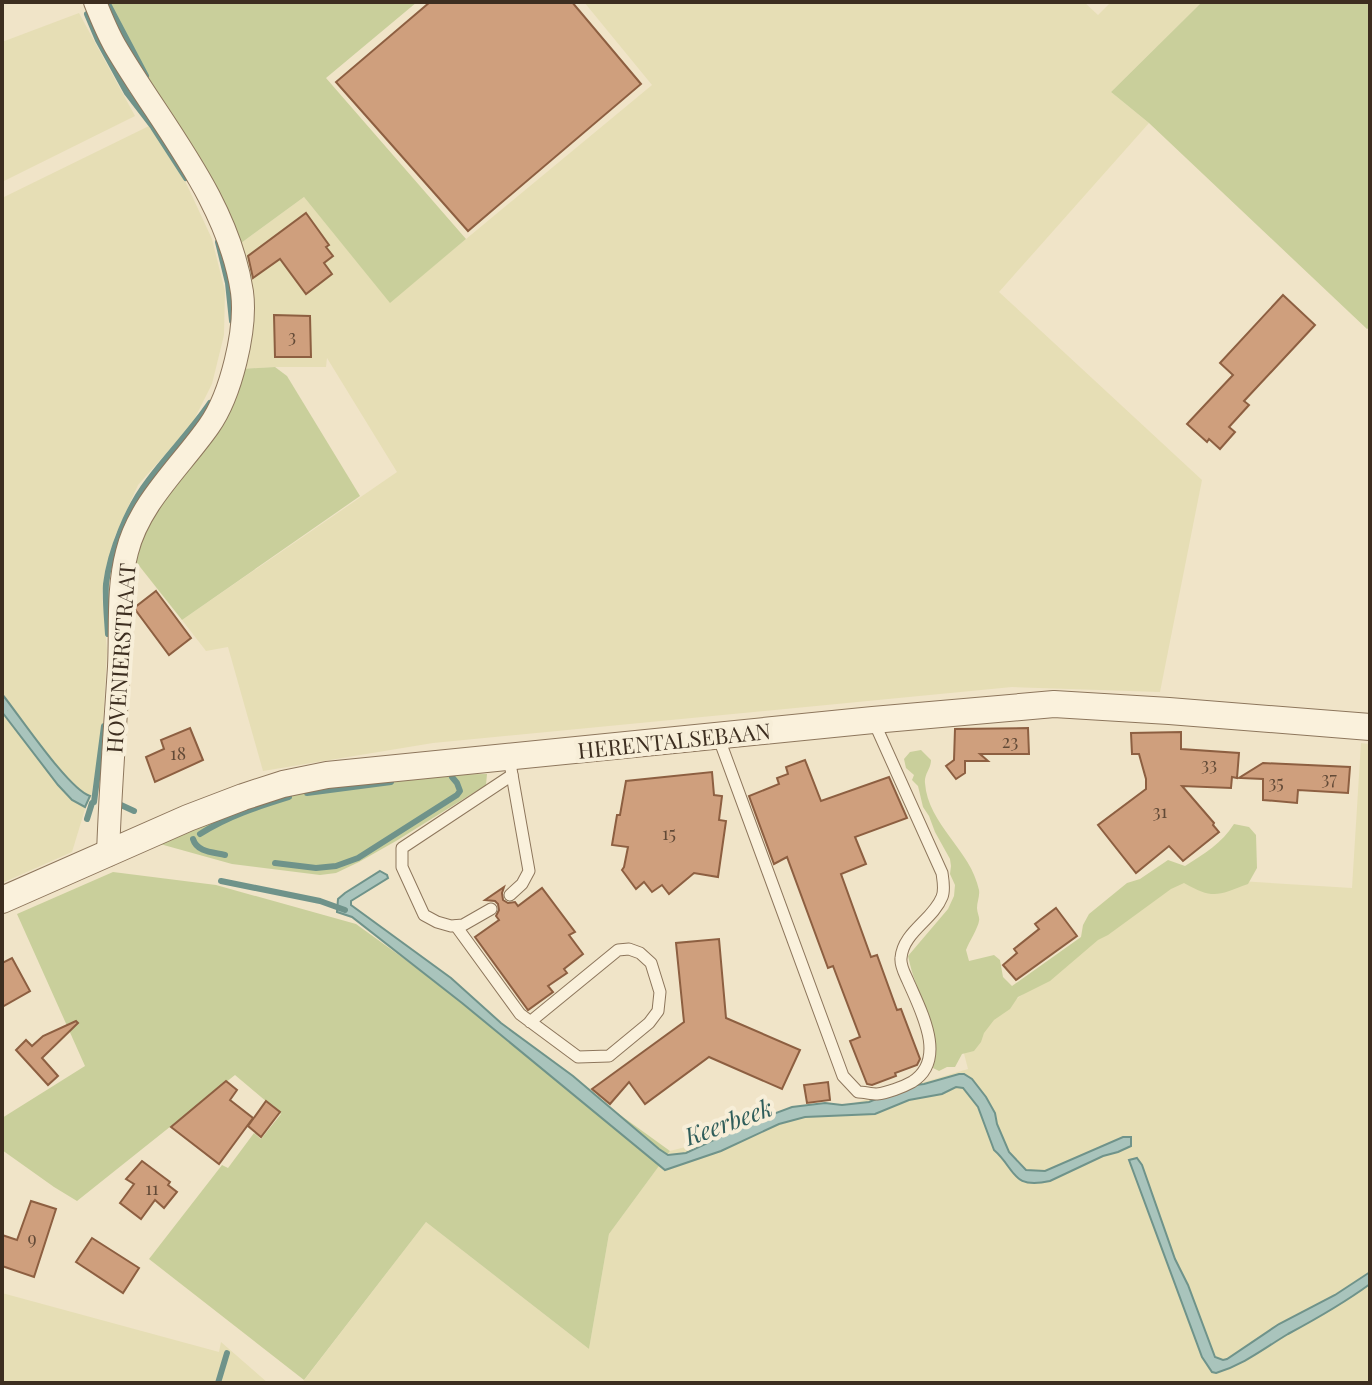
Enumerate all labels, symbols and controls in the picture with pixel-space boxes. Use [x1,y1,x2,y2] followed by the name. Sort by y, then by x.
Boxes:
[288,324,296,348] house number: 3
[98,562,142,754] street label: HOVENIERSTRAAT
[576,715,772,765] street label: HERENTALSEBAAN
[1002,729,1018,753] house number: 23
[170,741,186,765] house number: 18
[1201,752,1217,776] house number: 33
[1321,766,1337,790] house number: 37
[1268,770,1284,794] house number: 35
[1153,799,1168,823] house number: 31
[662,821,676,845] house number: 15
[679,1090,777,1152] water label: Keerbeek
[145,1176,159,1200] house number: 11
[27,1226,37,1250] house number: 9

